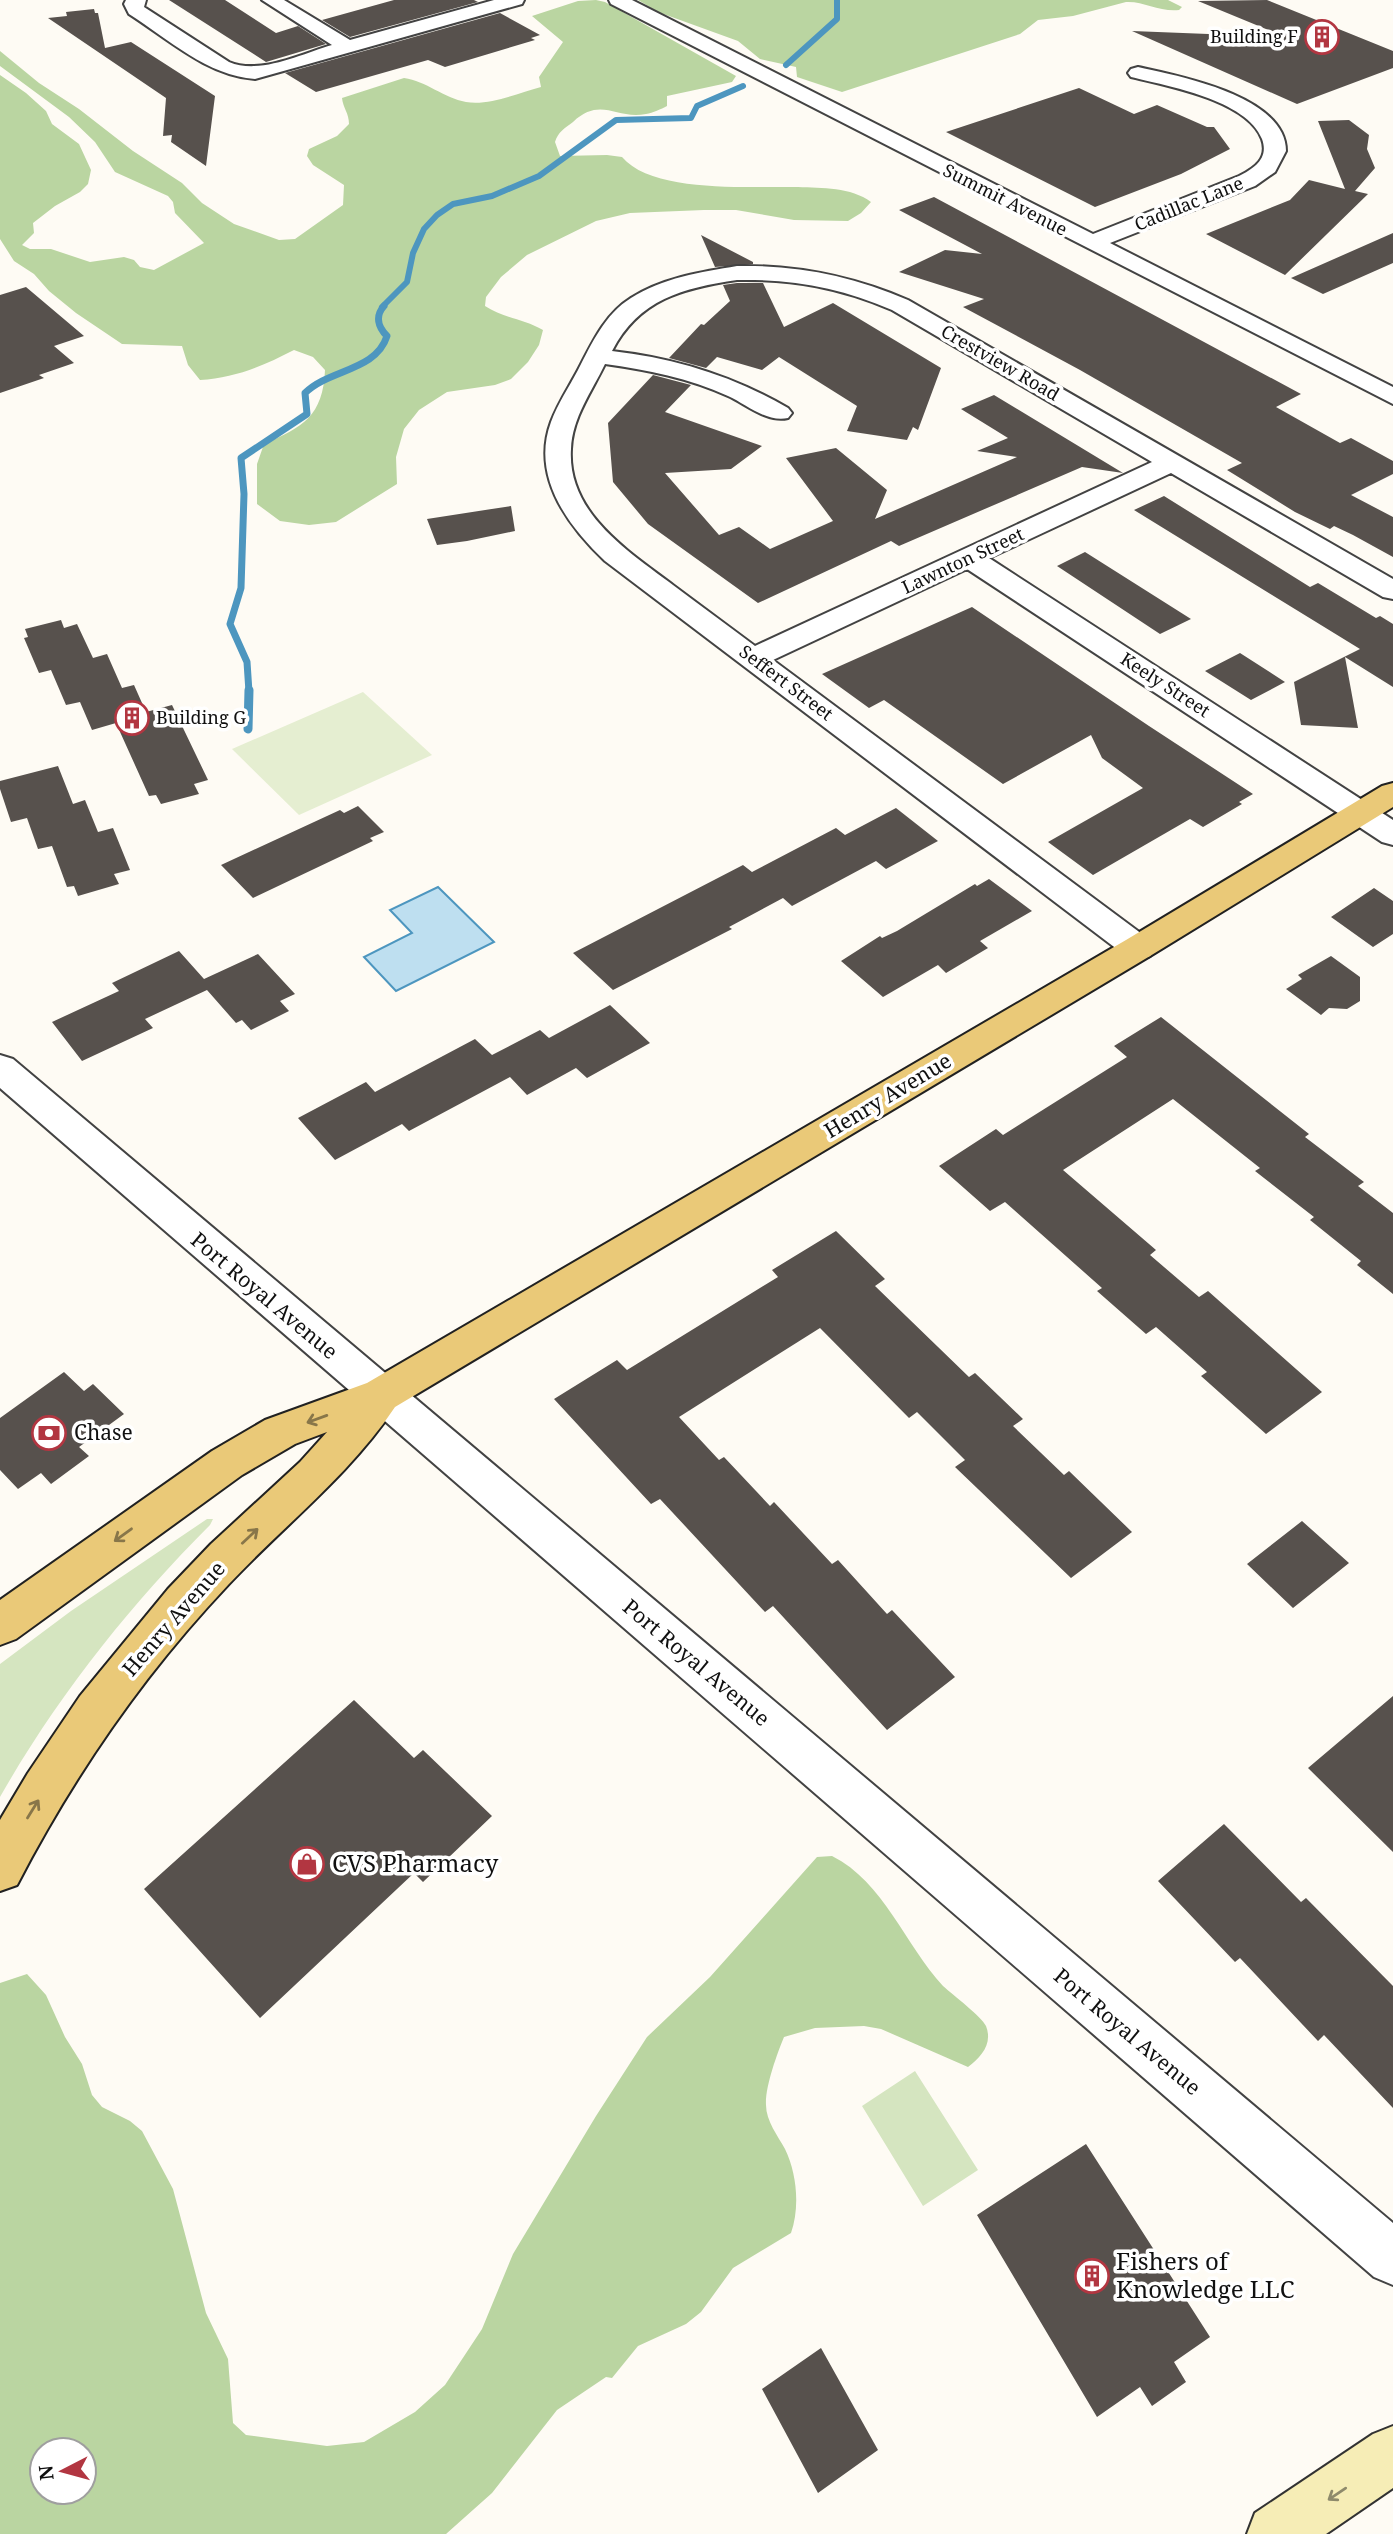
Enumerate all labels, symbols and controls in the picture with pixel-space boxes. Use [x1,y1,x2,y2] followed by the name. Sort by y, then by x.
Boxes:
[1303,18,1341,56] building icon: Building F
[1210,24,1298,48] place label: Building F
[939,157,1072,241] street label: Summit Avenue
[1131,170,1247,236] street label: Cadillac Lane
[937,318,1064,406] street label: Crestview Road
[898,521,1027,599] street label: Lawnton Street
[735,639,838,725] street label: Seffert Street
[1116,646,1215,722] street label: Keely Street
[113,699,151,737] building icon: Building G
[156,705,246,729] place label: Building G
[819,1046,956,1144] street label: Henry Avenue
[185,1225,344,1365] street label: Port Royal Avenue
[307,1413,329,1426] one-way arrow
[30,1414,68,1452] bank icon: Chase
[74,1418,133,1446] place label: Chase
[241,1527,258,1544] one-way arrow
[114,1528,133,1542] one-way arrow
[116,1555,231,1682] street label: Henry Avenue
[617,1592,776,1732] street label: Port Royal Avenue
[26,1800,41,1819] one-way arrow
[288,1845,326,1883] shop icon: CVS Pharmacy
[332,1846,499,1879] place label: CVS Pharmacy
[1048,1961,1207,2101] street label: Port Royal Avenue
[1116,2244,1294,2305] place label: Fishers of Knowledge LLC
[1073,2257,1111,2295] building icon: Fishers of Knowledge LLC
[28,2436,98,2506] north arrow
[32,2464,60,2482] text: N
[1328,2486,1347,2501] one-way arrow

